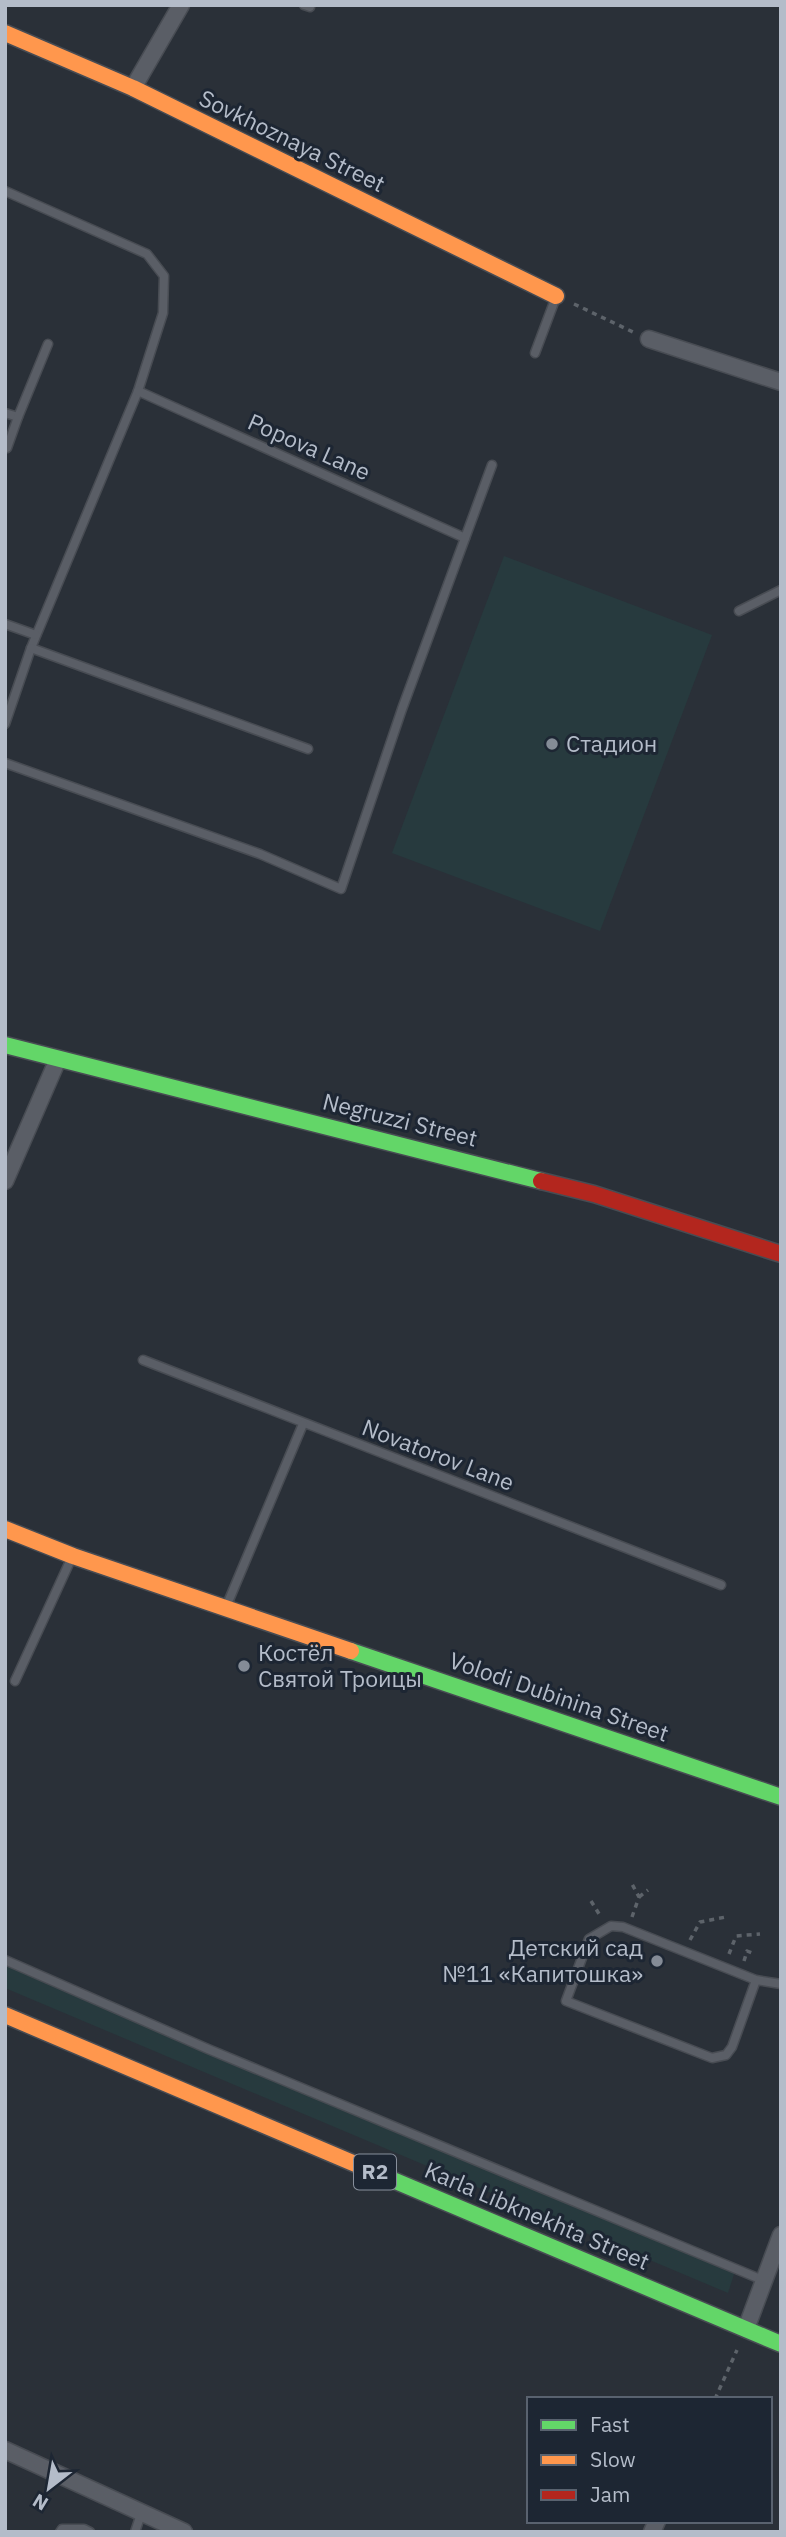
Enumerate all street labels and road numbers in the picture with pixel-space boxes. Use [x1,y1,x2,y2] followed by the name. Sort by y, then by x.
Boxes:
[195,82,390,198] street label: Sovkhoznaya Street
[244,406,375,486] street label: Popova Lane
[320,1085,481,1153] street label: Negruzzi Street
[358,1411,519,1497] street label: Novatorov Lane
[446,1644,673,1748] street label: Volodi Dubinina Street
[354,2154,396,2190] road number: R2
[420,2154,654,2276] street label: Karla Libknekhta Street

